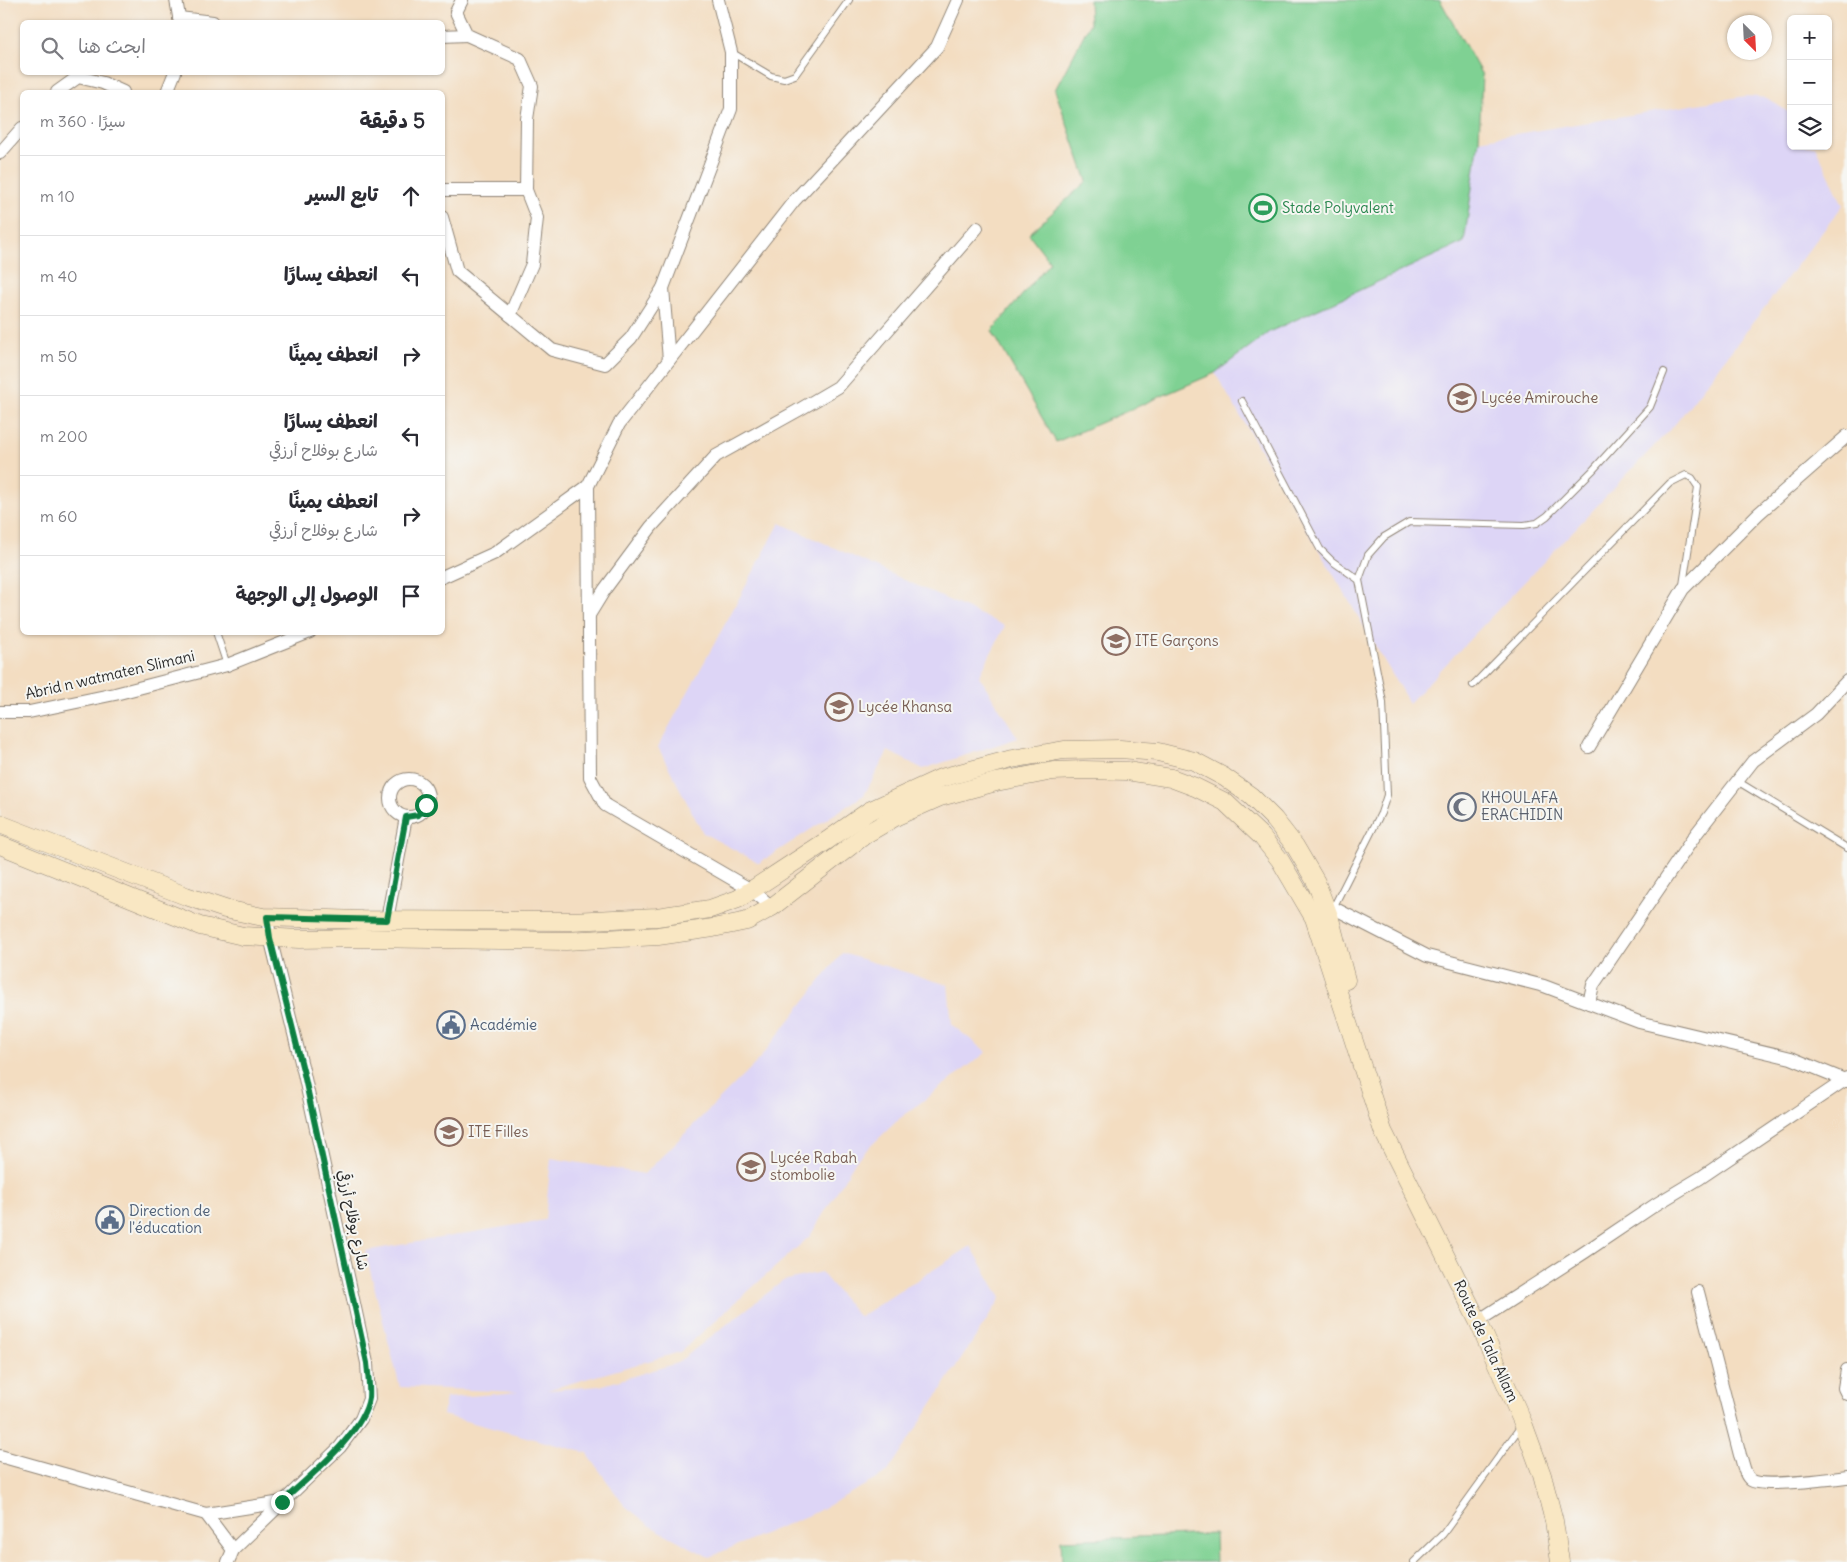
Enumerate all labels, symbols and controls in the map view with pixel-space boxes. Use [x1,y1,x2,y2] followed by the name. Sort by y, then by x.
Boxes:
[1727,15,1772,60] north arrow
[1787,15,1832,150] map controls
[1787,15,1832,60] button: +
[20,20,445,75] search box
[38,34,66,62] icon: search
[78,34,146,58] text: ابحث هنا
[1787,60,1832,105] button: −
[1787,105,1832,150] button: layers
[359,107,425,134] text: 5 دقيقة
[40,111,126,131] text: سيرًا · 360 m
[306,182,378,206] text: تابع السير
[397,182,425,210] icon: ahead
[40,186,75,206] text: 10 m
[1248,193,1278,223] sports icon: Stade Polyvalent
[1282,198,1394,217] place label: Stade Polyvalent
[284,262,378,286] text: انعطف يسارًا
[397,262,425,290] icon: left
[40,266,78,286] text: 40 m
[289,342,378,366] text: انعطف يمينًا
[397,342,425,370] icon: right
[40,346,78,366] text: 50 m
[1447,383,1477,413] school or university icon: Lycée Amirouche
[1481,388,1598,407] place label: Lycée Amirouche
[284,409,378,433] text: انعطف يسارًا
[397,422,425,450] icon: left
[40,426,88,446] text: 200 m
[269,440,378,460] text: شارع بوفلاح أرزقي
[289,489,378,513] text: انعطف يمينًا
[397,502,425,530] icon: right
[40,506,78,526] text: 60 m
[269,520,378,540] text: شارع بوفلاح أرزقي
[235,582,378,606] text: الوصول إلى الوجهة
[397,582,425,610] icon: arrive
[1101,626,1131,656] school or university icon: ITE Garçons
[1135,631,1219,650] place label: ITE Garçons
[23,646,196,703] street label: Abrid n watmaten Slimani
[824,692,854,722] school or university icon: Lycée Khansa
[858,697,953,716] place label: Lycée Khansa
[1481,788,1563,824] place label: KHOULAFA ERACHIDIN
[1447,792,1477,822] mosque icon: KHOULAFA ERACHIDIN
[415,794,438,817] route start
[436,1010,466,1040] public building icon: Académie
[470,1015,537,1034] place label: Académie
[434,1117,464,1147] school or university icon: ITE Filles
[468,1122,528,1141] place label: ITE Filles
[770,1148,857,1184] place label: Lycée Rabah stombolie
[736,1152,766,1182] school or university icon: Lycée Rabah stombolie
[333,1168,374,1272] street label: شارع بوفلاح أرزقي
[129,1201,210,1237] place label: Direction de l'éducation
[95,1205,125,1235] public building icon: Direction de l'éducation
[1450,1277,1523,1405] street label: Route de Tala Allam
[271,1491,294,1514] route end

